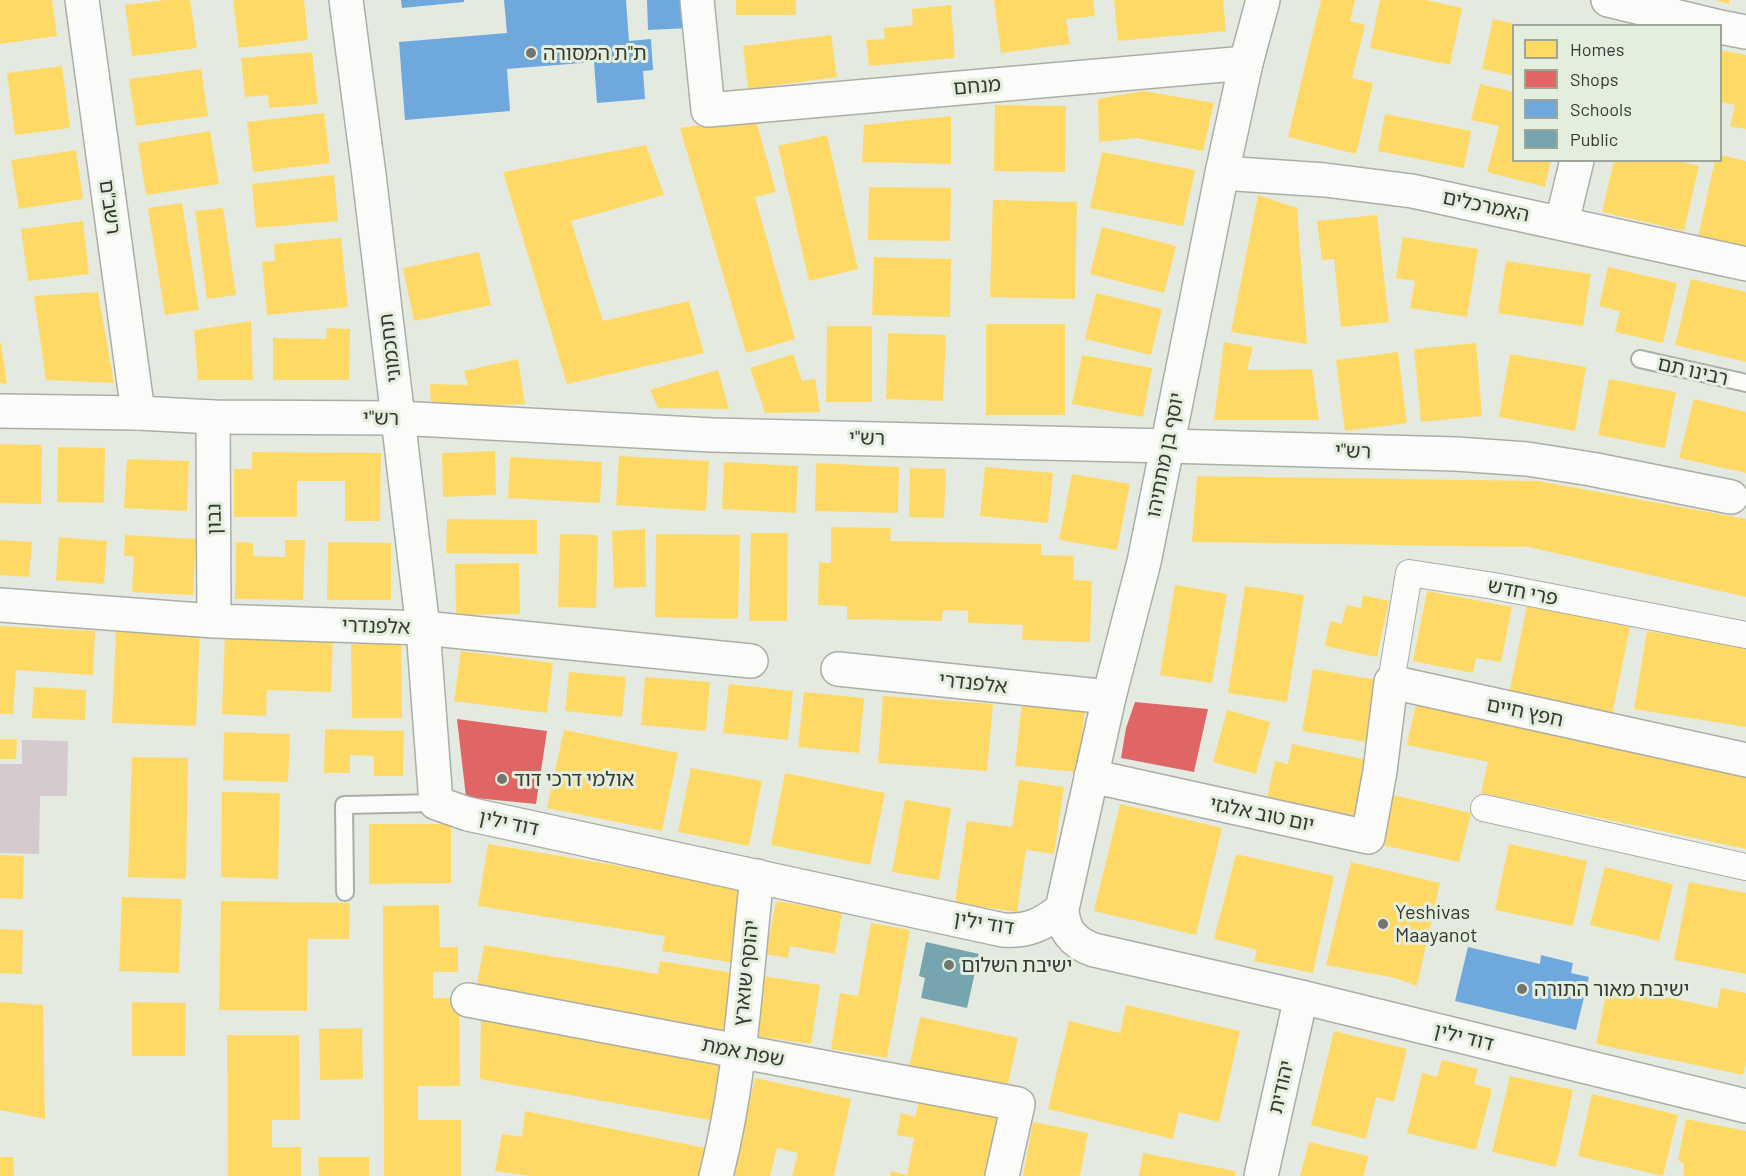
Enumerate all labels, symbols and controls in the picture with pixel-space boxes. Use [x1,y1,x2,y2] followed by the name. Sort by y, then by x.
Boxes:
[1512,24,1722,162] legend
[1570,38,1624,60] text: Homes
[543,41,647,65] place label: ת"ת המסורה
[524,46,538,60] marker: ת"ת המסורה
[1570,68,1619,90] text: Shops
[952,72,1002,100] street label: מנחם
[1570,98,1632,120] text: Schools
[1570,128,1618,150] text: Public
[94,178,126,236] street label: רשב"ם
[1440,185,1532,227] street label: האמרכלים
[374,312,406,384] street label: תחכמוני
[1655,351,1731,391] street label: רבינו תם
[1141,390,1189,520] street label: יוסף בן מתתיהו
[363,406,399,430] street label: רש"י
[849,426,885,450] street label: רש"י
[1334,438,1372,464] street label: רש"י
[202,503,226,535] street label: נבון
[1486,573,1560,611] street label: פרי חדש
[341,613,411,639] street label: אלפנדרי
[938,667,1008,699] street label: אלפנדרי
[1484,692,1566,732] street label: חפץ חיים
[514,767,634,791] place label: אולמי דרכי דוד
[495,772,509,786] marker: אולמי דרכי דוד
[1208,791,1316,837] street label: יום טוב אלגזי
[477,805,541,841] street label: דוד ילין
[1395,900,1478,947] place label: Yeshivas Maayanot
[952,906,1016,940] street label: דוד ילין
[1376,917,1390,931] marker: Yeshivas Maayanot
[728,919,764,1027] street label: יהוסף שוארץ
[961,953,1072,977] place label: ישיבת השלום
[942,958,956,972] marker: ישיבת השלום
[1534,977,1689,1001] place label: ישיבת מאור התורה
[1515,982,1529,996] marker: ישיבת מאור התורה
[1432,1018,1496,1056] street label: דוד ילין
[700,1032,786,1072] street label: שפת אמת
[1263,1058,1299,1116] street label: יהודית

